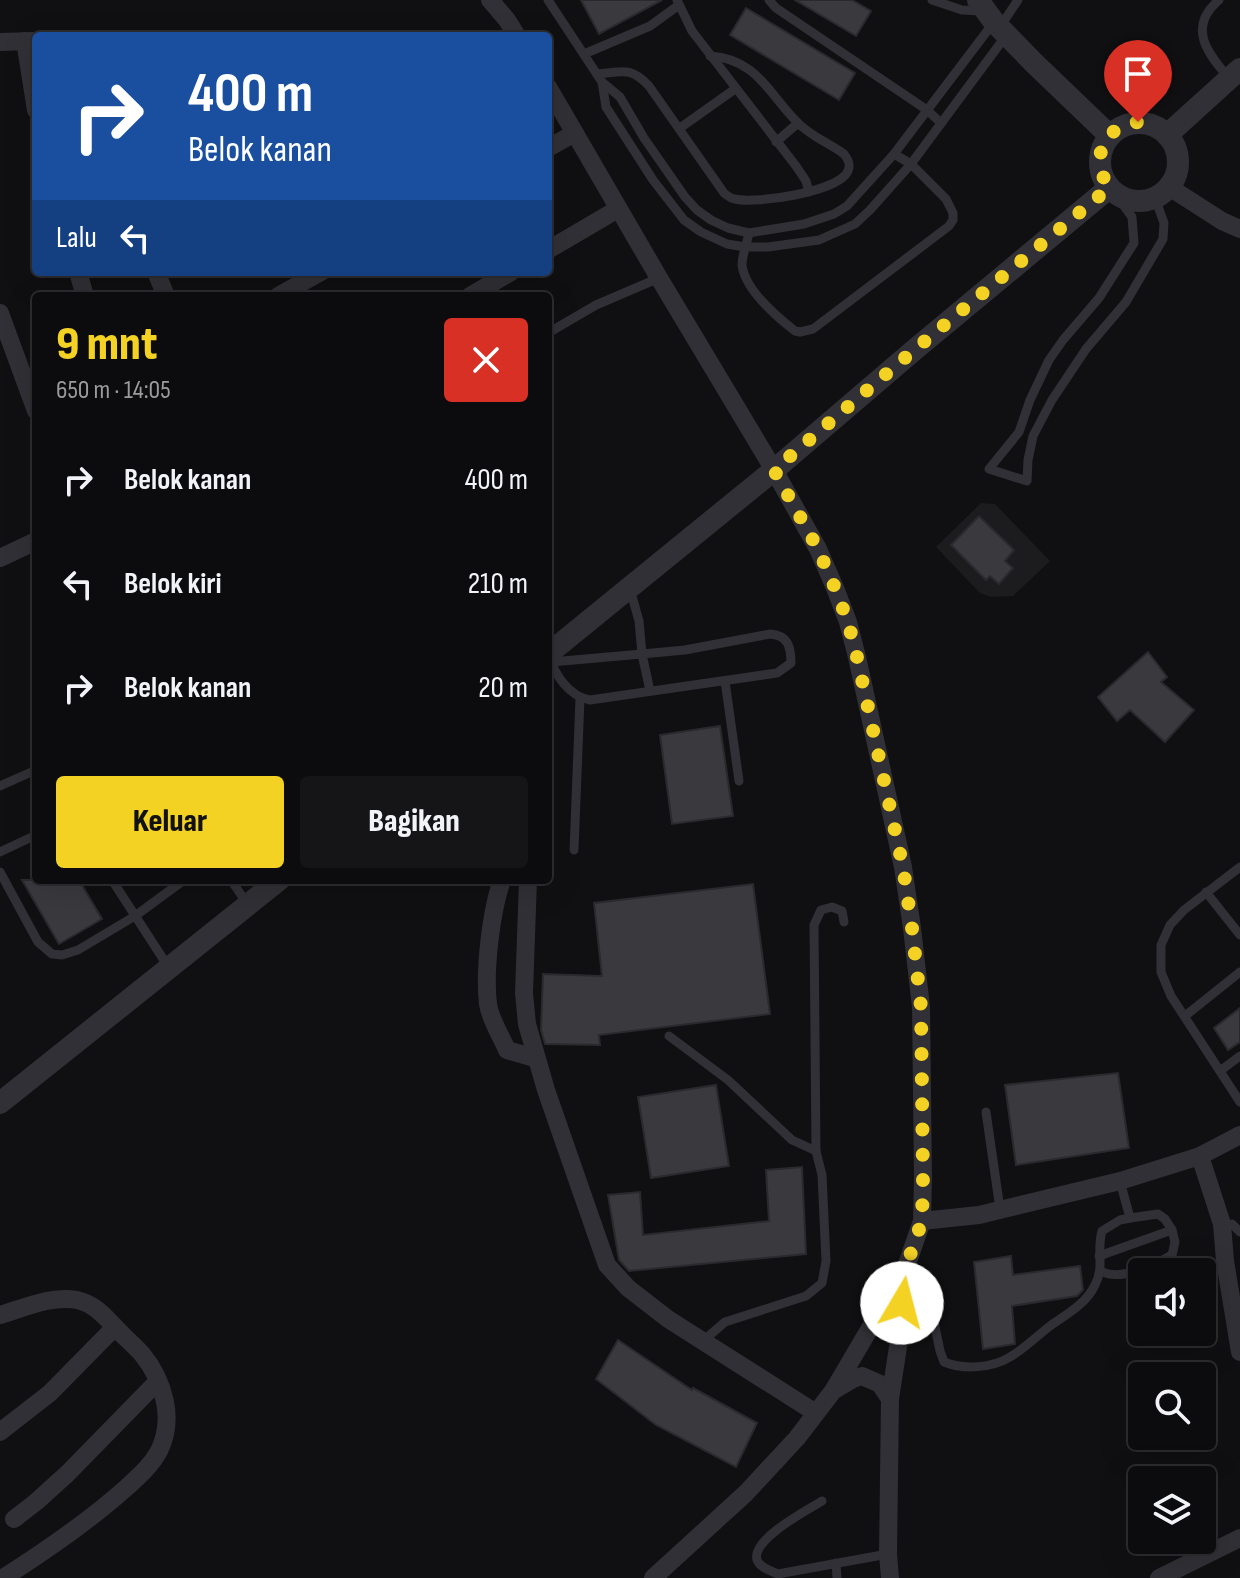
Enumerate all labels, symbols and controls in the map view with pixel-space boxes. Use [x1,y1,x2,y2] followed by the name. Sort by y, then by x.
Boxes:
[1104,40,1172,122] pin
[1116,52,1160,96] icon: arrive
[188,61,313,128] text: 400 m
[56,64,160,168] icon: right
[188,129,332,172] text: Belok kanan
[113,216,157,260] icon: left
[56,220,97,256] text: Lalu
[56,316,157,373] text: 9 mnt
[444,318,528,402] button: close
[56,375,171,406] text: 650 m · 14:05
[56,458,100,502] icon: right
[124,462,251,498] text: Belok kanan
[465,462,528,498] text: 400 m
[56,562,100,606] icon: left
[124,566,222,602] text: Belok kiri
[468,566,528,602] text: 210 m
[56,666,100,710] icon: right
[124,670,251,706] text: Belok kanan
[478,670,528,706] text: 20 m
[56,776,284,868] button: Keluar
[300,776,528,868] button: Bagikan
[1128,1258,1216,1554] map controls
[1128,1258,1216,1346] button: sound
[860,1261,944,1345] position arrow
[1128,1362,1216,1450] button: search
[1128,1466,1216,1554] button: layers

